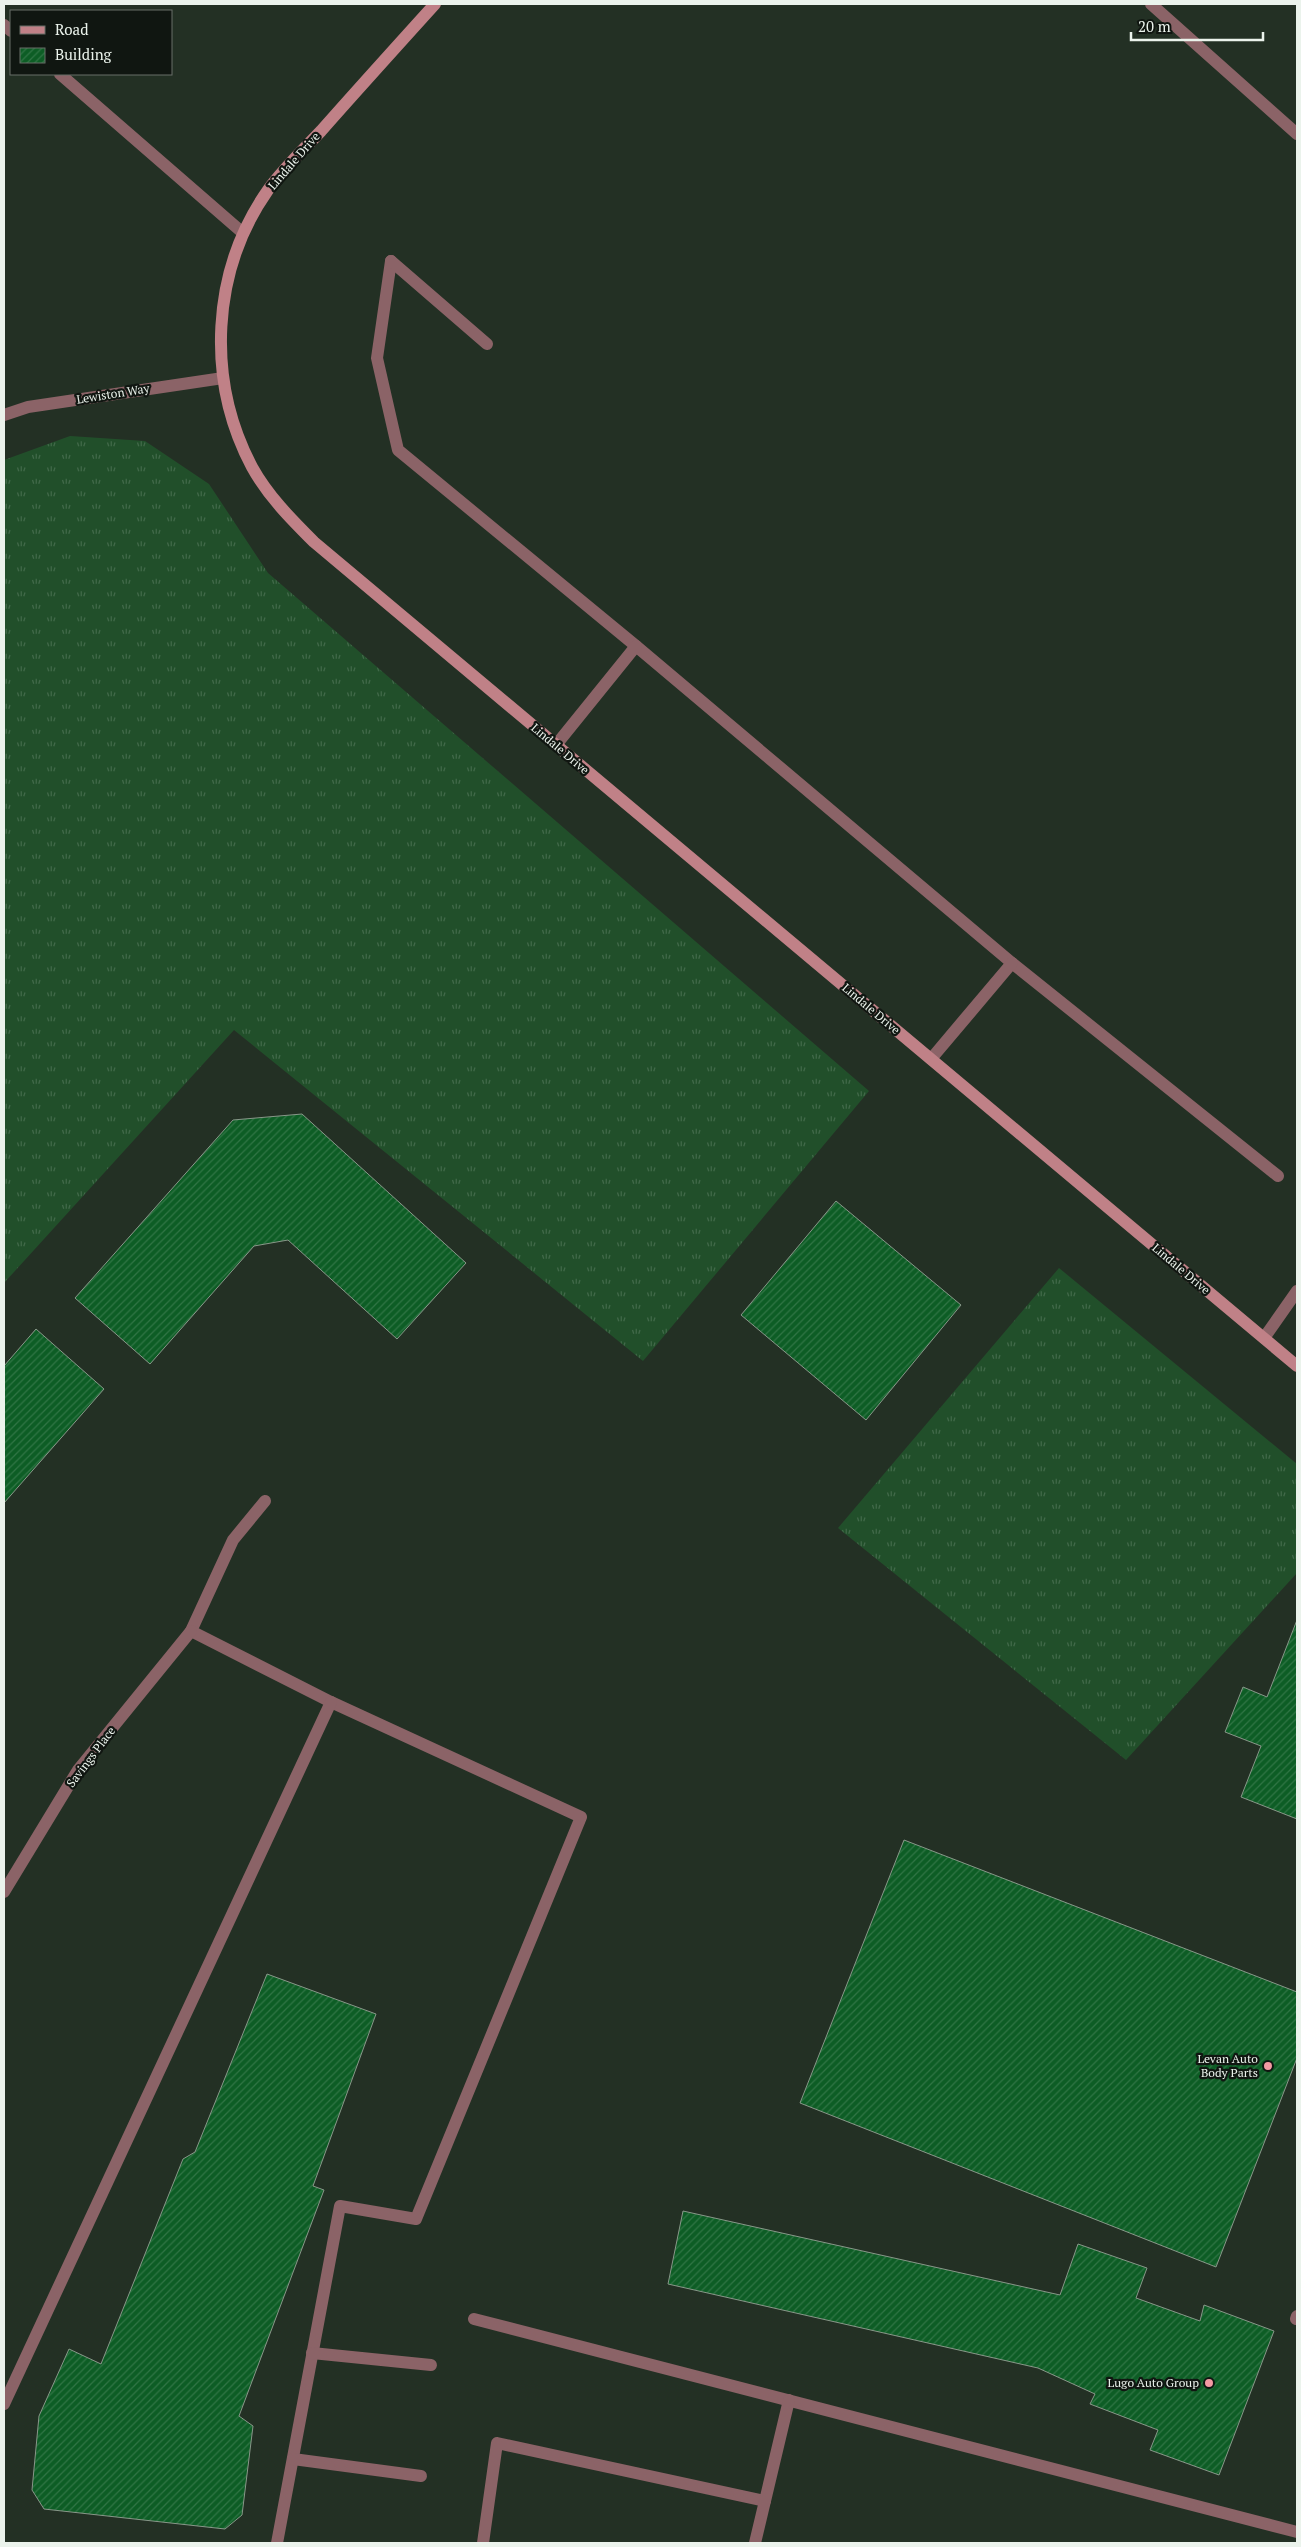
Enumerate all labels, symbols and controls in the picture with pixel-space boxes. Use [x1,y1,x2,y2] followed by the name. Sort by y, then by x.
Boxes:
[10,10,172,75] legend
[1131,10,1264,42] scale bar
[1138,16,1171,36] text: 20 m
[55,19,88,39] text: Road
[55,44,113,64] text: Building
[265,129,323,192] street label: Lindale Drive
[75,380,151,407] street label: Lewiston Way
[528,720,592,777] street label: Lindale Drive
[839,980,903,1037] street label: Lindale Drive
[1149,1240,1213,1297] street label: Lindale Drive
[63,1723,118,1790] street label: Savings Place
[1197,2051,1258,2080] place label: Levan Auto Body Parts
[1262,2060,1274,2072] marker: Levan Auto Body Parts
[1108,2375,1199,2390] place label: Lugo Auto Group
[1203,2377,1215,2389] marker: Lugo Auto Group

